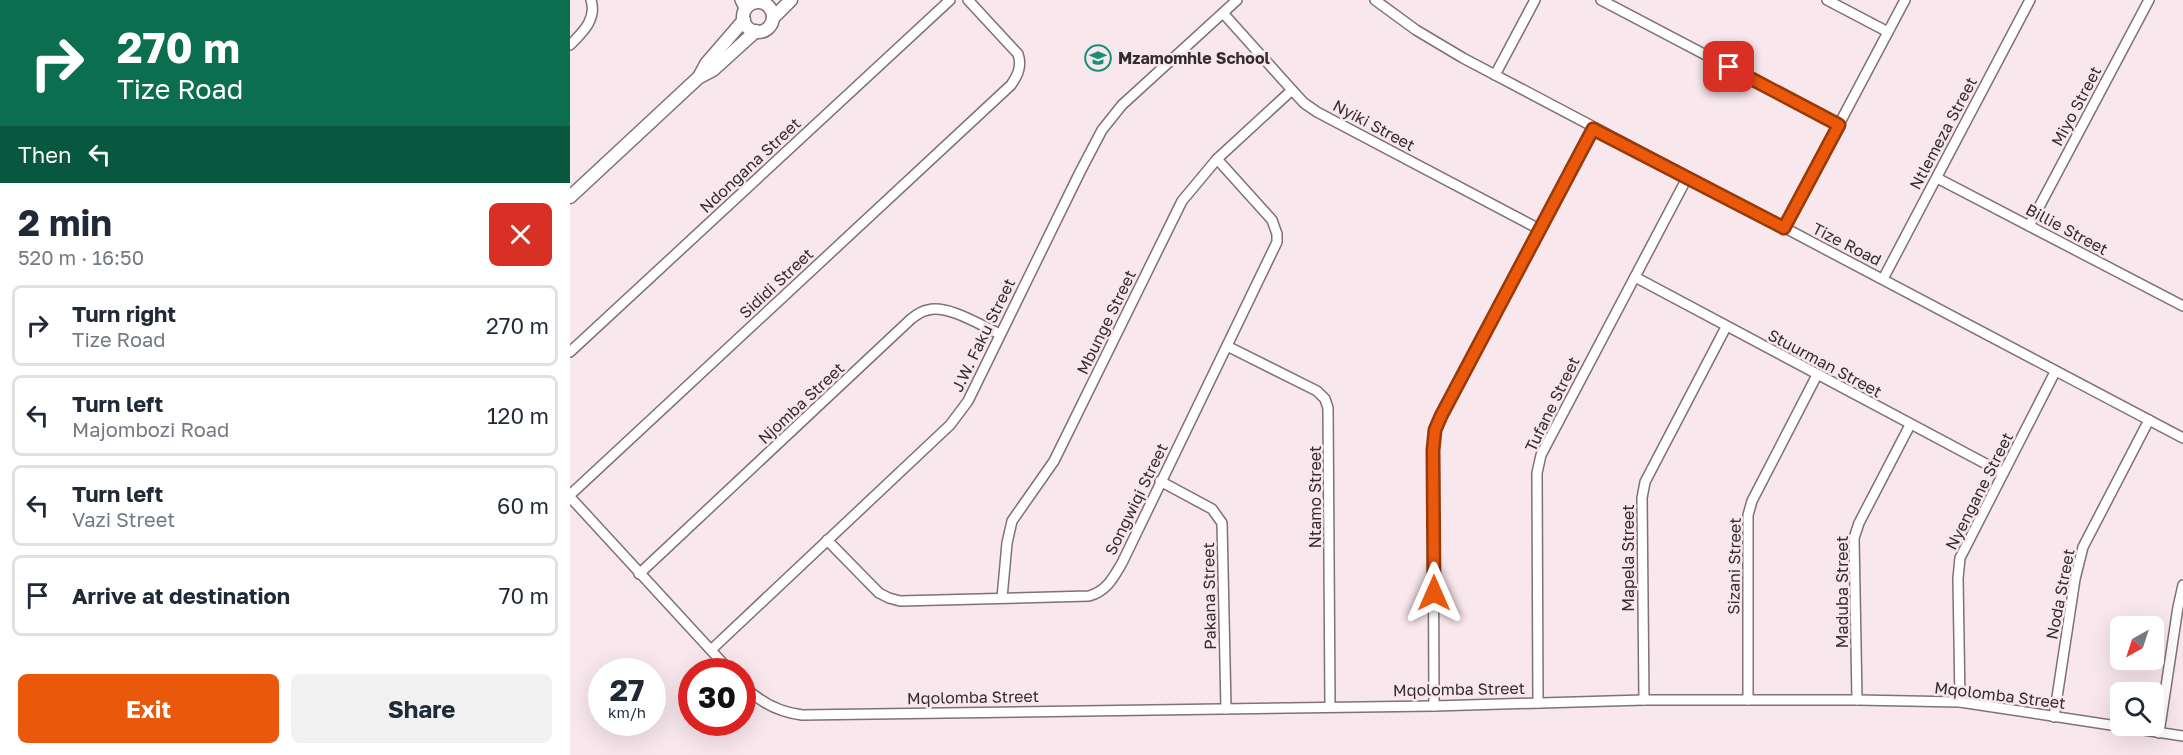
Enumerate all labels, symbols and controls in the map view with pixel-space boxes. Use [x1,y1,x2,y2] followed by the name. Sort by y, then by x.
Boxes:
[117,22,240,72] text: 270 m
[18,24,96,102] icon: right
[1703,41,1754,92] pin
[1083,43,1113,73] school or university icon: Mzamomhle School
[1118,48,1270,68] place label: Mzamomhle School
[1712,50,1745,83] icon: arrive
[2047,63,2105,149] street label: Miyo Street
[117,73,243,105] text: Tize Road
[1905,73,1981,193] street label: Ntlemeza Street
[1330,95,1418,155] street label: Nyiki Street
[695,113,805,217] street label: Ndongana Street
[83,138,116,171] icon: left
[18,141,71,168] text: Then
[2022,199,2112,259] street label: Billie Street
[18,201,112,244] text: 2 min
[489,203,552,266] button: close
[1809,218,1885,270] street label: Tize Road
[735,244,817,322] street label: Sididi Street
[18,245,144,269] text: 520 m · 16:50
[1072,267,1140,377] street label: Mbunge Street
[947,275,1019,395] street label: J.W. Faku Street
[72,300,176,327] text: Turn right
[21,309,54,342] icon: right
[486,312,549,339] text: 270 m
[1765,325,1885,401] street label: Stuurman Street
[72,327,166,351] text: Tize Road
[1520,353,1584,455] street label: Tufane Street
[754,358,848,448] street label: Njomba Street
[72,390,163,417] text: Turn left
[21,399,54,432] icon: left
[487,402,549,429] text: 120 m
[72,417,229,441] text: Majombozi Road
[1941,429,2017,553] street label: Nyengane Street
[1100,440,1172,558] street label: Songwiqi Street
[1305,446,1325,548] street label: Ntamo Street
[72,480,163,507] text: Turn left
[21,489,54,522] icon: left
[497,492,549,519] text: 60 m
[1618,504,1638,612] street label: Mapela Street
[72,507,175,531] text: Vazi Street
[1723,517,1745,615] street label: Sizani Street
[1832,536,1852,648] street label: Maduba Street
[1198,542,1220,650] street label: Pakana Street
[2041,547,2079,641] street label: Noda Street
[1402,561,1466,625] position arrow
[21,579,54,612] icon: arrive
[72,582,290,609] text: Arrive at destination
[499,582,549,609] text: 70 m
[2110,616,2164,670] north arrow
[2110,616,2164,736] map controls
[678,658,756,736] speed limit sign: 30
[610,672,644,708] text: 27
[18,674,279,743] button: Exit
[291,674,552,743] button: Share
[1933,677,2067,713] street label: Mqolomba Street
[1393,678,1525,700] street label: Mqolomba Street
[2110,682,2164,736] button: search
[907,686,1039,708] street label: Mqolomba Street
[608,703,646,721] text: km/h

